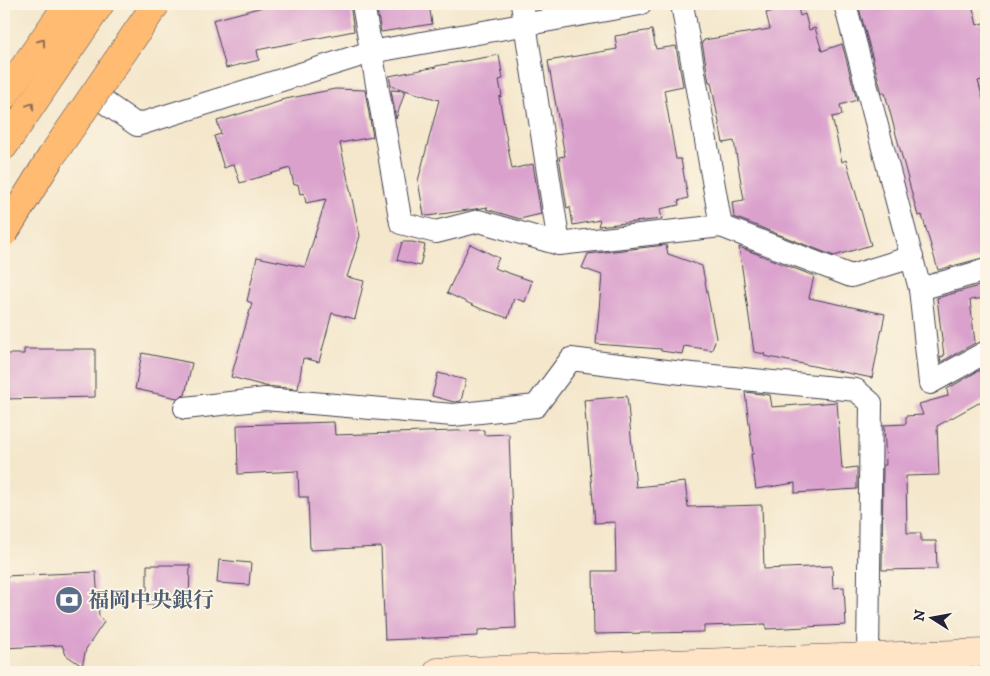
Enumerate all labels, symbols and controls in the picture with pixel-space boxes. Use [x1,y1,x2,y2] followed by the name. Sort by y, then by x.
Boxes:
[36,38,45,48] one-way arrow
[25,102,34,111] one-way arrow
[54,585,84,615] bank icon: 福岡中央銀行
[88,588,214,614] place label: 福岡中央銀行
[908,594,958,644] north arrow
[910,608,930,623] text: N

